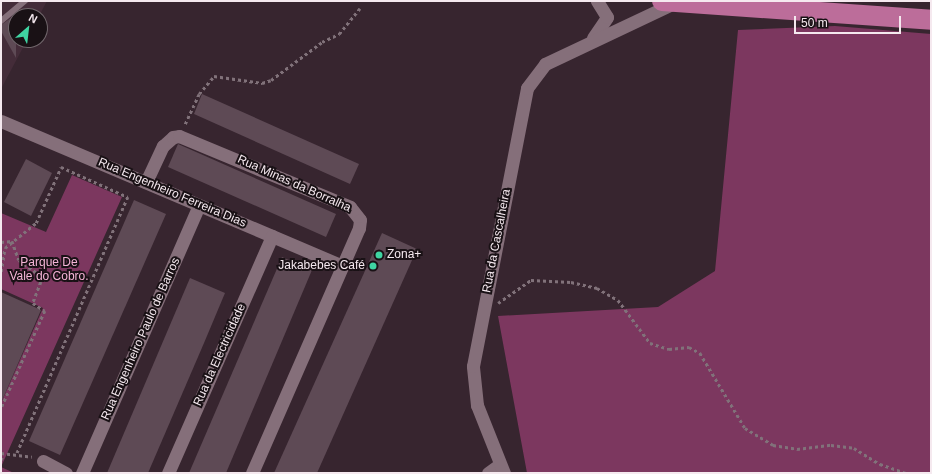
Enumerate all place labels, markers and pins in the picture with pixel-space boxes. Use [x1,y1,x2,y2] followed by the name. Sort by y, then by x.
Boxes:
[387,248,421,262] place label: Zona+
[374,250,384,260] marker: Zona+
[278,259,365,273] place label: Jakabebes Café
[368,261,378,271] marker: Jakabebes Café

